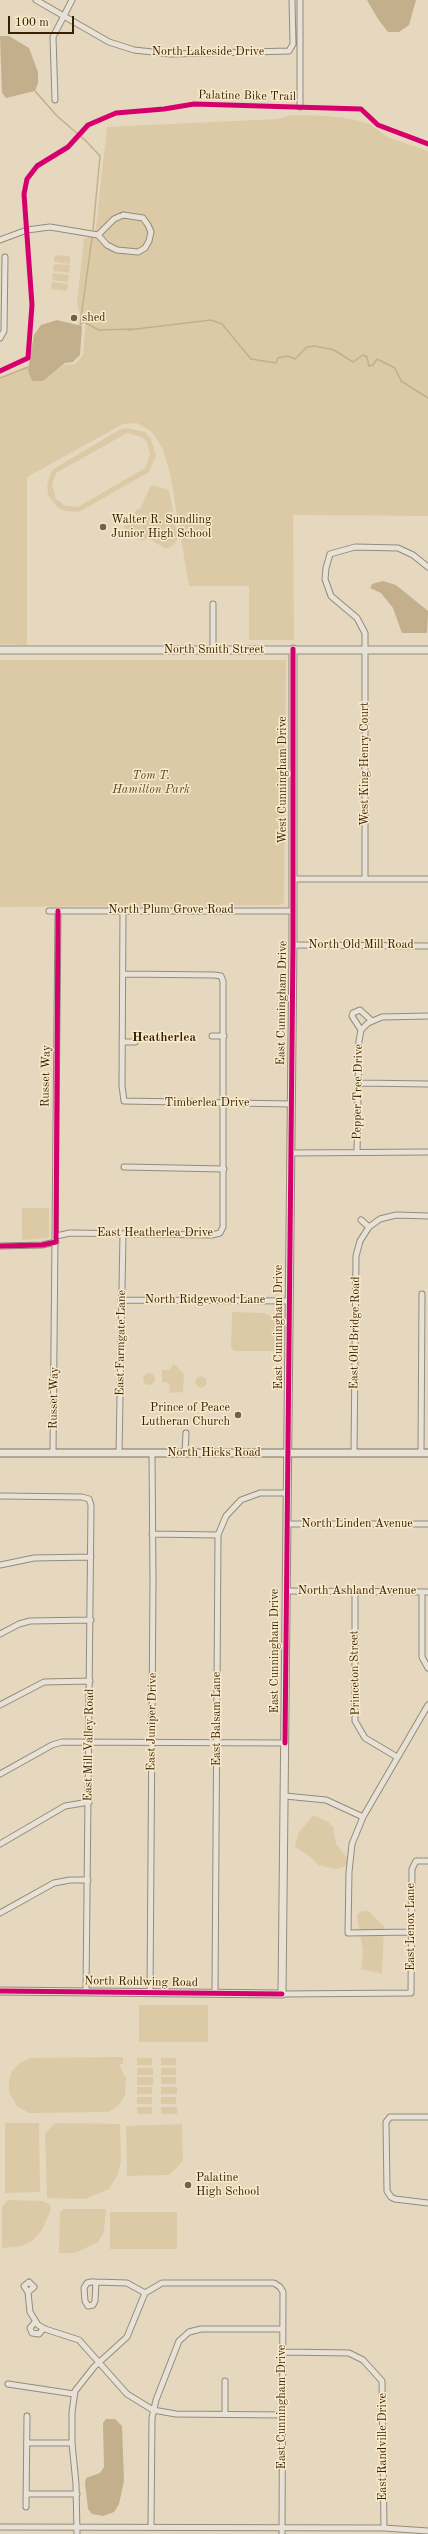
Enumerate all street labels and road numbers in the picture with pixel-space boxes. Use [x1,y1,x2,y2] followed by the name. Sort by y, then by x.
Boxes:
[152,45,264,59] street label: North Lakeside Drive
[198,88,296,104] street label: Palatine Bike Trail
[164,643,264,657] street label: North Smith Street
[358,702,372,826] street label: West King Henry Court
[276,716,290,844] street label: West Cunningham Drive
[108,903,234,917] street label: North Plum Grove Road
[308,938,414,952] street label: North Old Mill Road
[274,941,290,1065] street label: East Cunningham Drive
[350,1044,366,1140] street label: Pepper Tree Drive
[38,1045,54,1107] street label: Russet Way
[165,1096,249,1110] street label: Timberlea Drive
[97,1226,213,1240] street label: East Heatherlea Drive
[272,1265,286,1389] street label: East Cunningham Drive
[347,1276,363,1390] street label: East Old Bridge Road
[113,1290,129,1396] street label: East Farmgate Lane
[145,1293,265,1307] street label: North Ridgewood Lane
[46,1367,62,1429] street label: Russet Way
[167,1446,261,1460] street label: North Hicks Road
[301,1517,413,1531] street label: North Linden Avenue
[298,1584,416,1598] street label: North Ashland Avenue
[268,1589,282,1713] street label: East Cunningham Drive
[347,1630,363,1716] street label: Princeton Street
[210,1672,224,1766] street label: East Balsam Lane
[144,1673,160,1771] street label: East Juniper Drive
[81,1688,97,1802] street label: East Mill Valley Road
[404,1883,418,1971] street label: East Lenox Lane
[84,1974,198,1990] street label: North Rohlwing Road
[275,2345,289,2469] street label: East Cunningham Drive
[376,2393,390,2501] street label: East Randville Drive

